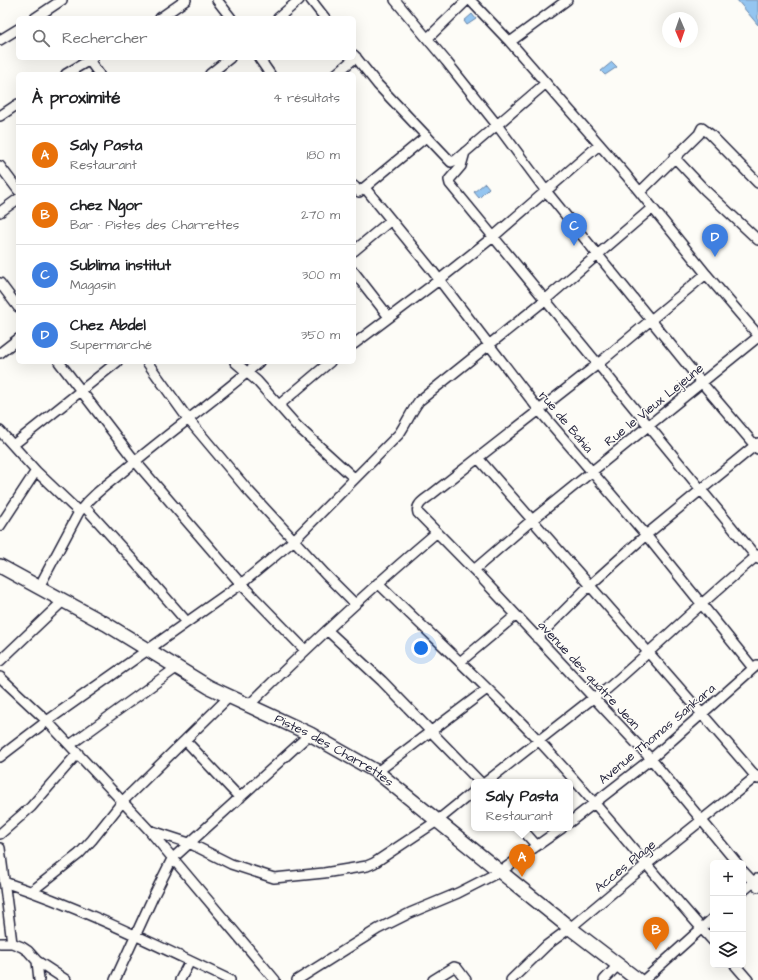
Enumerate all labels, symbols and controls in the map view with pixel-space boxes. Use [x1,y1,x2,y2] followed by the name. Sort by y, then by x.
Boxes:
[662,12,698,48] north arrow
[16,16,356,60] search box
[30,27,52,49] icon: search
[62,28,147,49] text: Rechercher
[32,86,121,110] text: À proximité
[273,89,340,107] text: 4 résultats
[70,135,142,156] text: Saly Pasta
[41,146,49,164] text: A
[306,146,340,164] text: 180 m
[70,156,137,174] text: Restaurant
[70,195,142,216] text: chez Ngor
[40,206,50,224] text: B
[301,206,340,224] text: 270 m
[561,213,587,246] pin: C
[70,216,239,234] text: Bar · Pistes des Charrettes
[702,224,728,257] pin: D
[70,255,171,276] text: Sublima institut
[40,266,50,284] text: C
[302,266,340,284] text: 300 m
[70,276,116,294] text: Magasin
[70,315,146,336] text: Chez Abdel
[41,326,49,344] text: D
[301,326,340,344] text: 350 m
[70,336,152,354] text: Supermarché
[601,359,707,451] street label: Rue le Vieux Lejeune
[535,387,597,457] street label: rue de Bahia
[534,617,645,734] street label: avenue des quatre Jean
[411,638,431,658] your location
[595,679,720,788] street label: Avenue Thomas Sankara
[272,710,398,791] street label: Pistes des Charrettes
[471,779,573,831] popup
[486,786,558,807] text: Saly Pasta
[486,807,553,825] text: Restaurant
[590,836,660,897] street label: Acces Plage
[509,844,535,877] pin: A
[710,860,746,968] map controls
[710,860,746,896] button: +
[710,896,746,932] button: −
[643,917,669,950] pin: B
[710,932,746,968] button: layers

